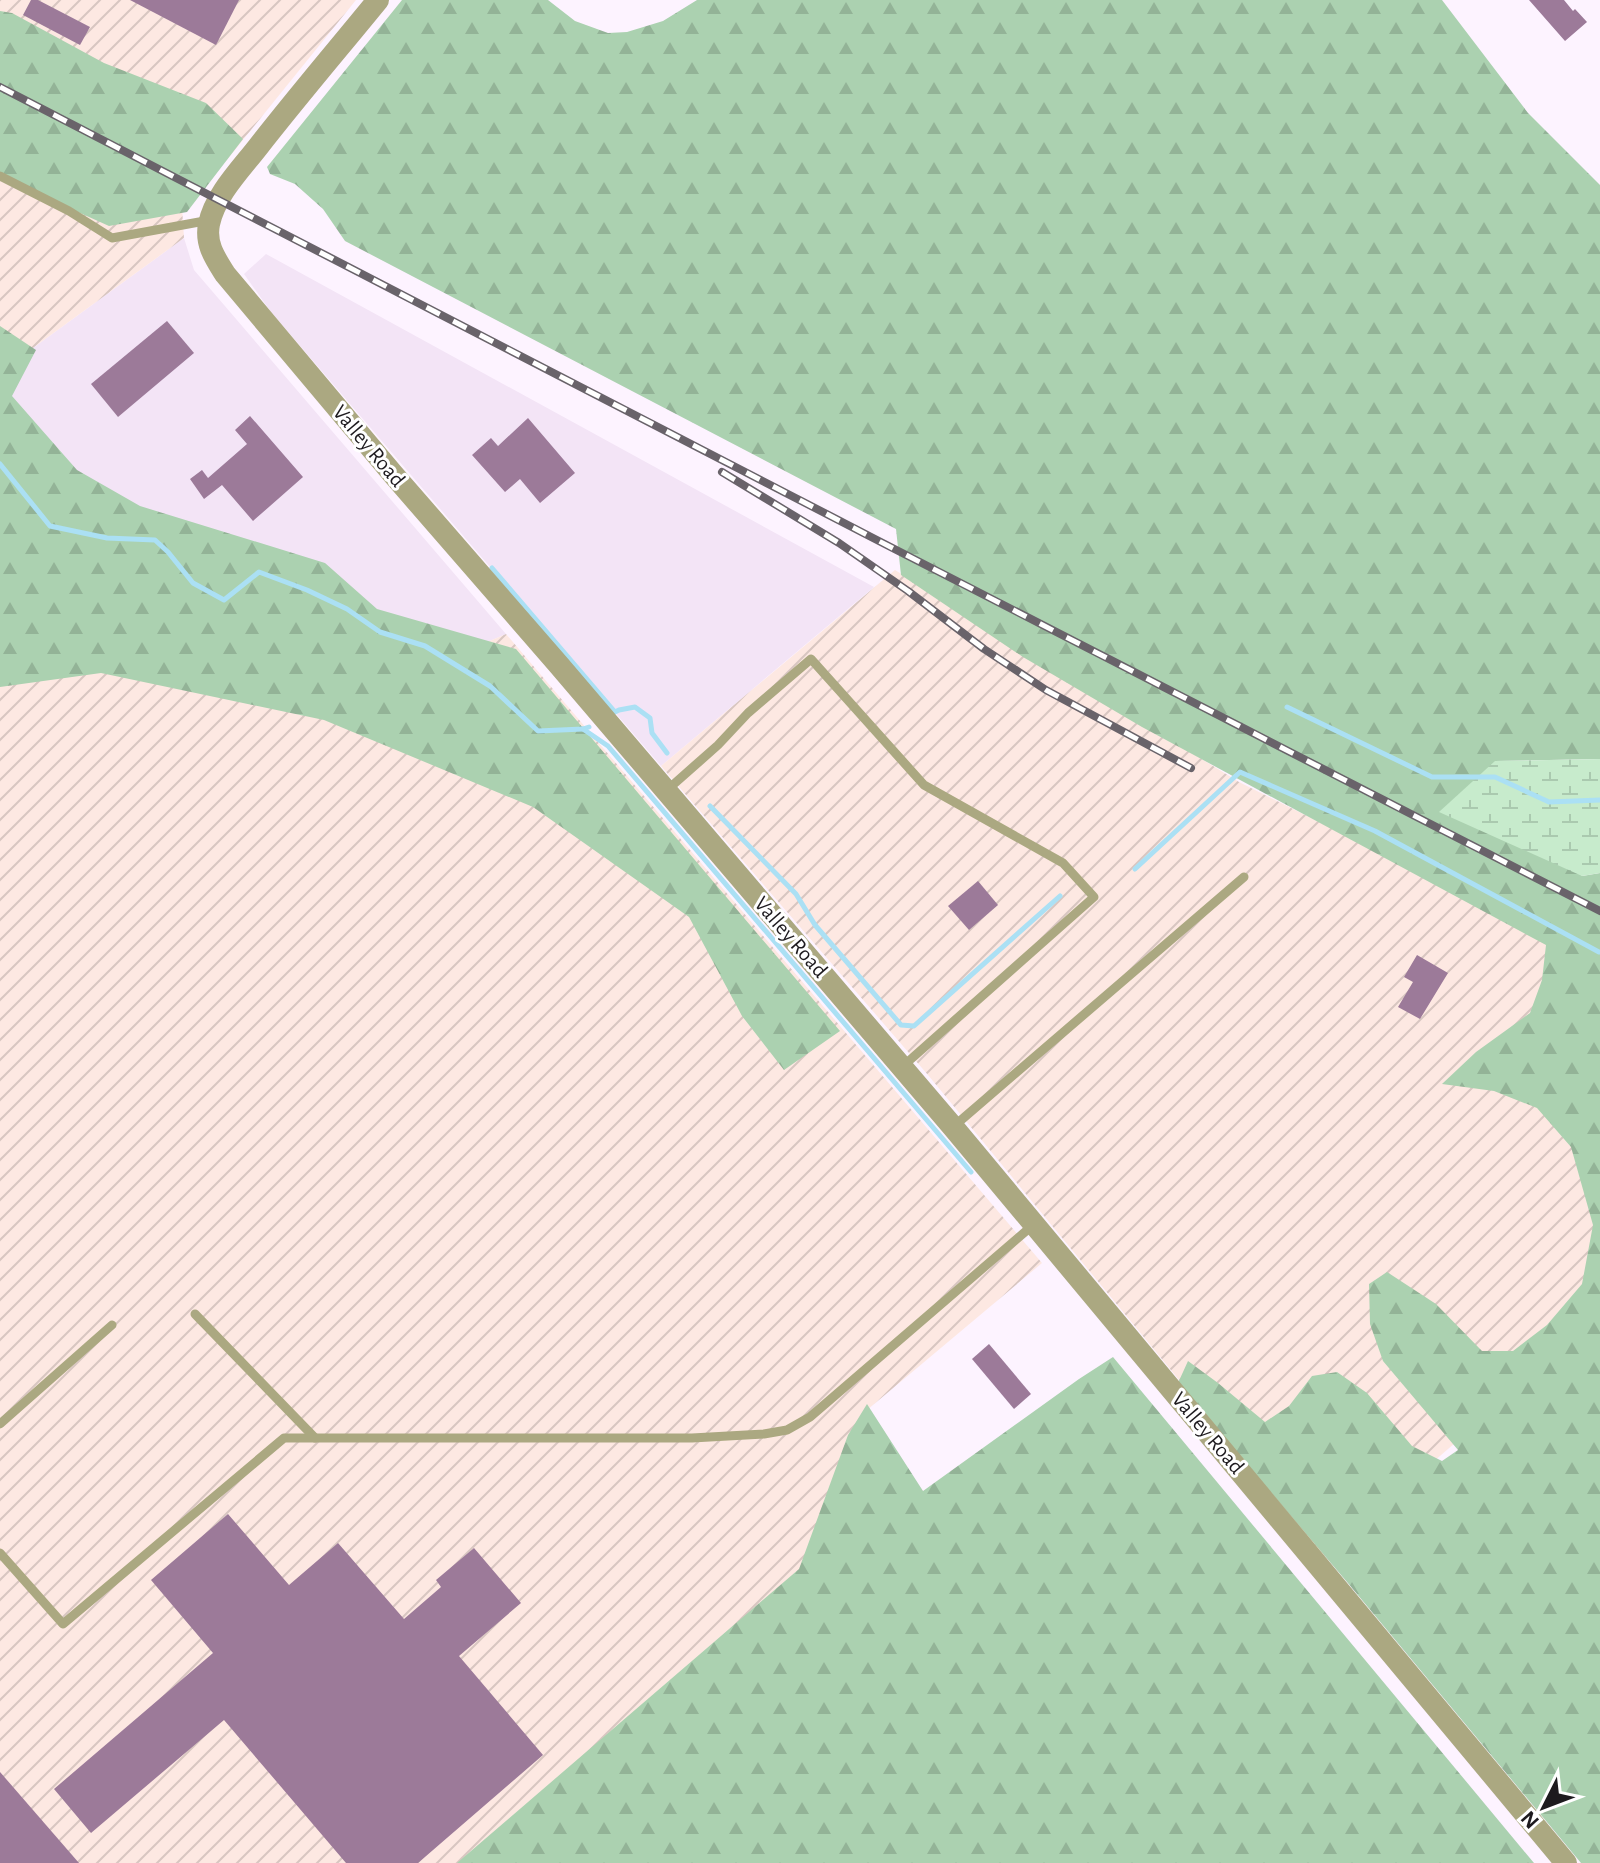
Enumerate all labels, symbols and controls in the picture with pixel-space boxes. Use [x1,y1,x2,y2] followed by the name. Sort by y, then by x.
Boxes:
[329,401,409,491] street label: Valley Road
[750,892,832,982] street label: Valley Road
[1168,1388,1248,1478] street label: Valley Road
[1504,1767,1584,1847] north arrow
[1517,1807,1543,1833] text: N

